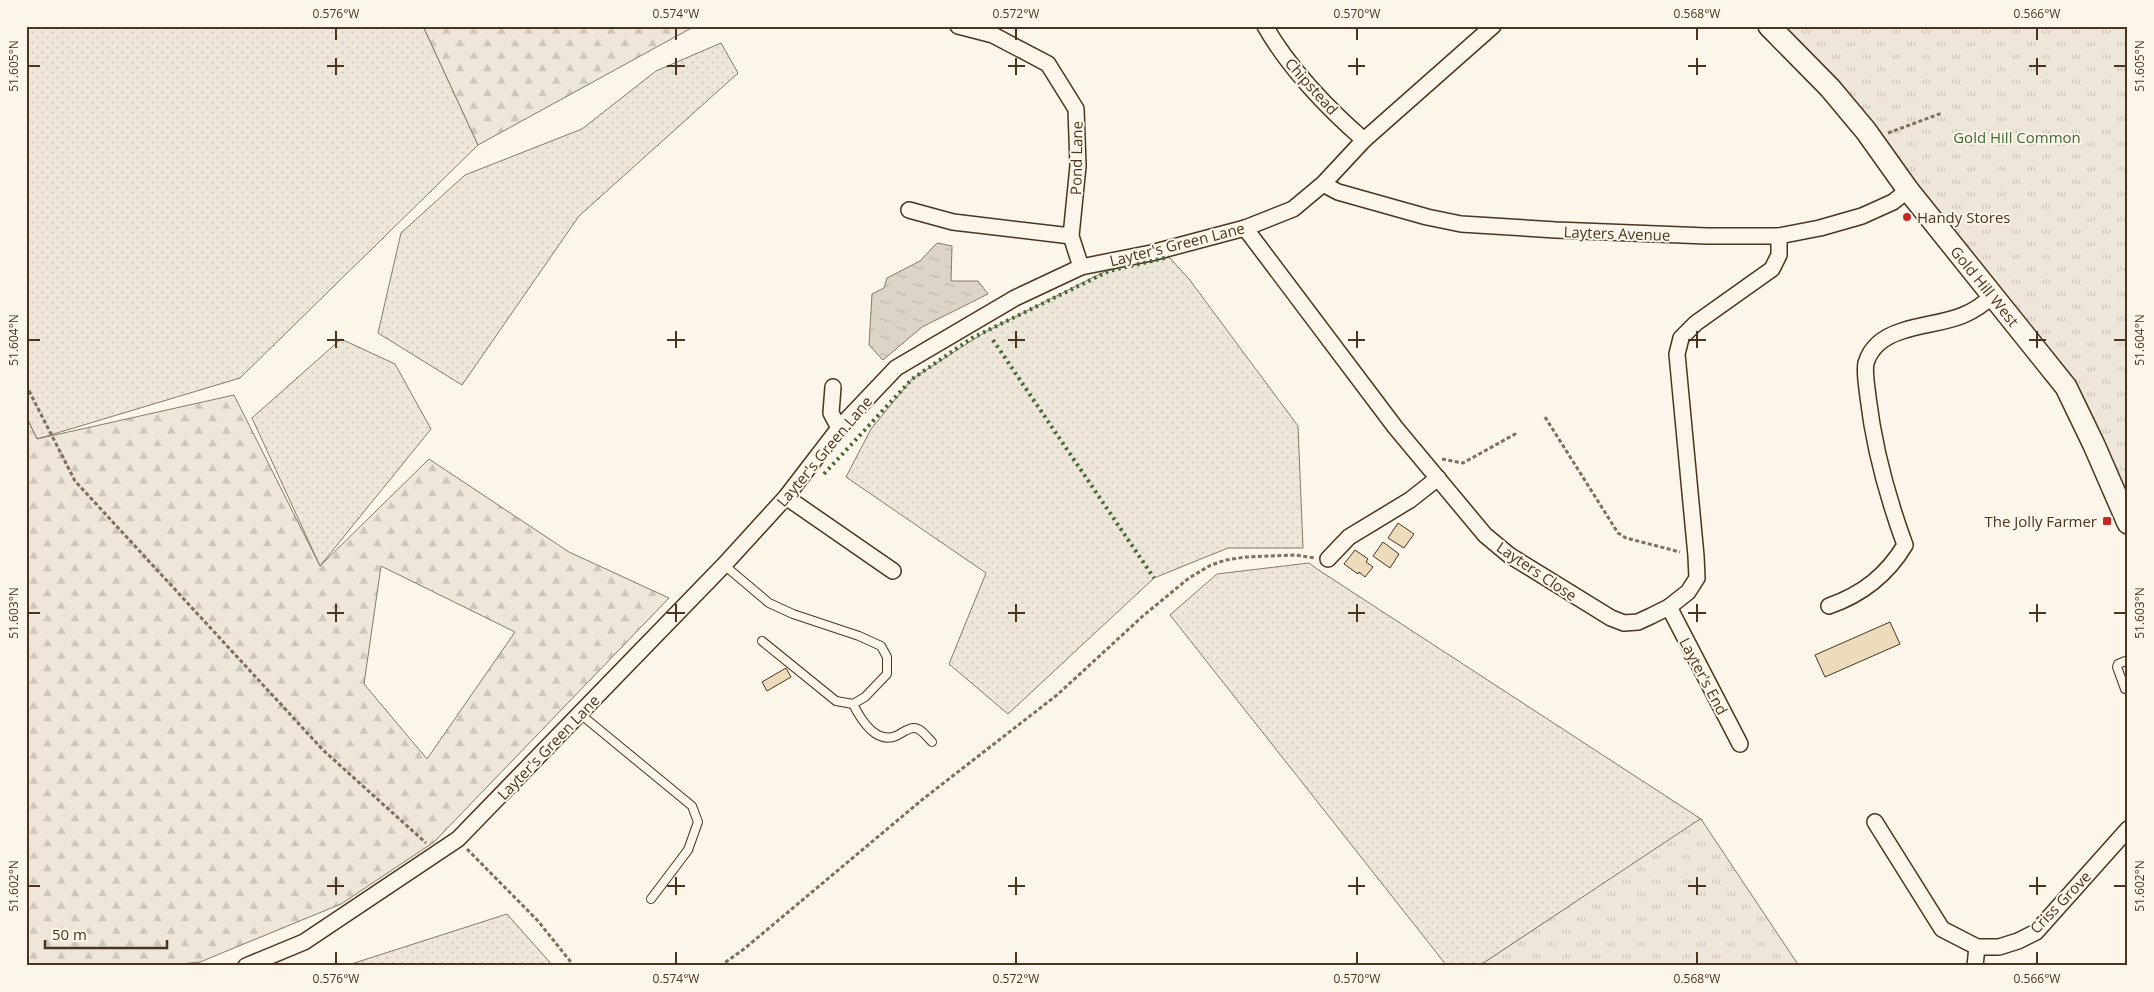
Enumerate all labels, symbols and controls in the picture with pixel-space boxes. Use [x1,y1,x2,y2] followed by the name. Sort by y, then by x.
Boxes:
[313,5,359,22] text: 0.576°W
[653,5,699,22] text: 0.574°W
[993,5,1039,22] text: 0.572°W
[1334,5,1380,22] text: 0.570°W
[1674,5,1720,22] text: 0.568°W
[2014,5,2060,22] text: 0.566°W
[5,40,22,92] text: 51.605°N
[2131,40,2148,92] text: 51.605°N
[1281,53,1343,119] street label: Chipstead
[1065,121,1087,195] street label: Pond Lane
[1953,127,2081,147] park label: Gold Hill Common
[1917,207,2010,227] place label: Handy Stores
[1901,211,1913,223] marker: Handy Stores
[1107,218,1247,270] street label: Layter's Green Lane
[1563,221,1671,245] street label: Layters Avenue
[1946,242,2024,330] street label: Gold Hill West
[5,314,22,366] text: 51.604°N
[2131,314,2148,366] text: 51.604°N
[772,391,876,511] street label: Layter's Green Lane
[1985,511,2097,531] place label: The Jolly Farmer
[2101,515,2113,527] marker: The Jolly Farmer
[1493,537,1581,605] street label: Layters Close
[5,587,22,639] text: 51.603°N
[2131,587,2148,639] text: 51.603°N
[1675,634,1733,718] street label: Layter's End
[493,690,603,804] street label: Layter's Green Lane
[5,860,22,912] text: 51.602°N
[2131,860,2148,912] text: 51.602°N
[2025,866,2095,938] street label: Criss Grove
[45,917,168,949] scale bar
[52,924,87,944] text: 50 m
[313,970,359,987] text: 0.576°W
[653,970,699,987] text: 0.574°W
[993,970,1039,987] text: 0.572°W
[1334,970,1380,987] text: 0.570°W
[1674,970,1720,987] text: 0.568°W
[2014,970,2060,987] text: 0.566°W

